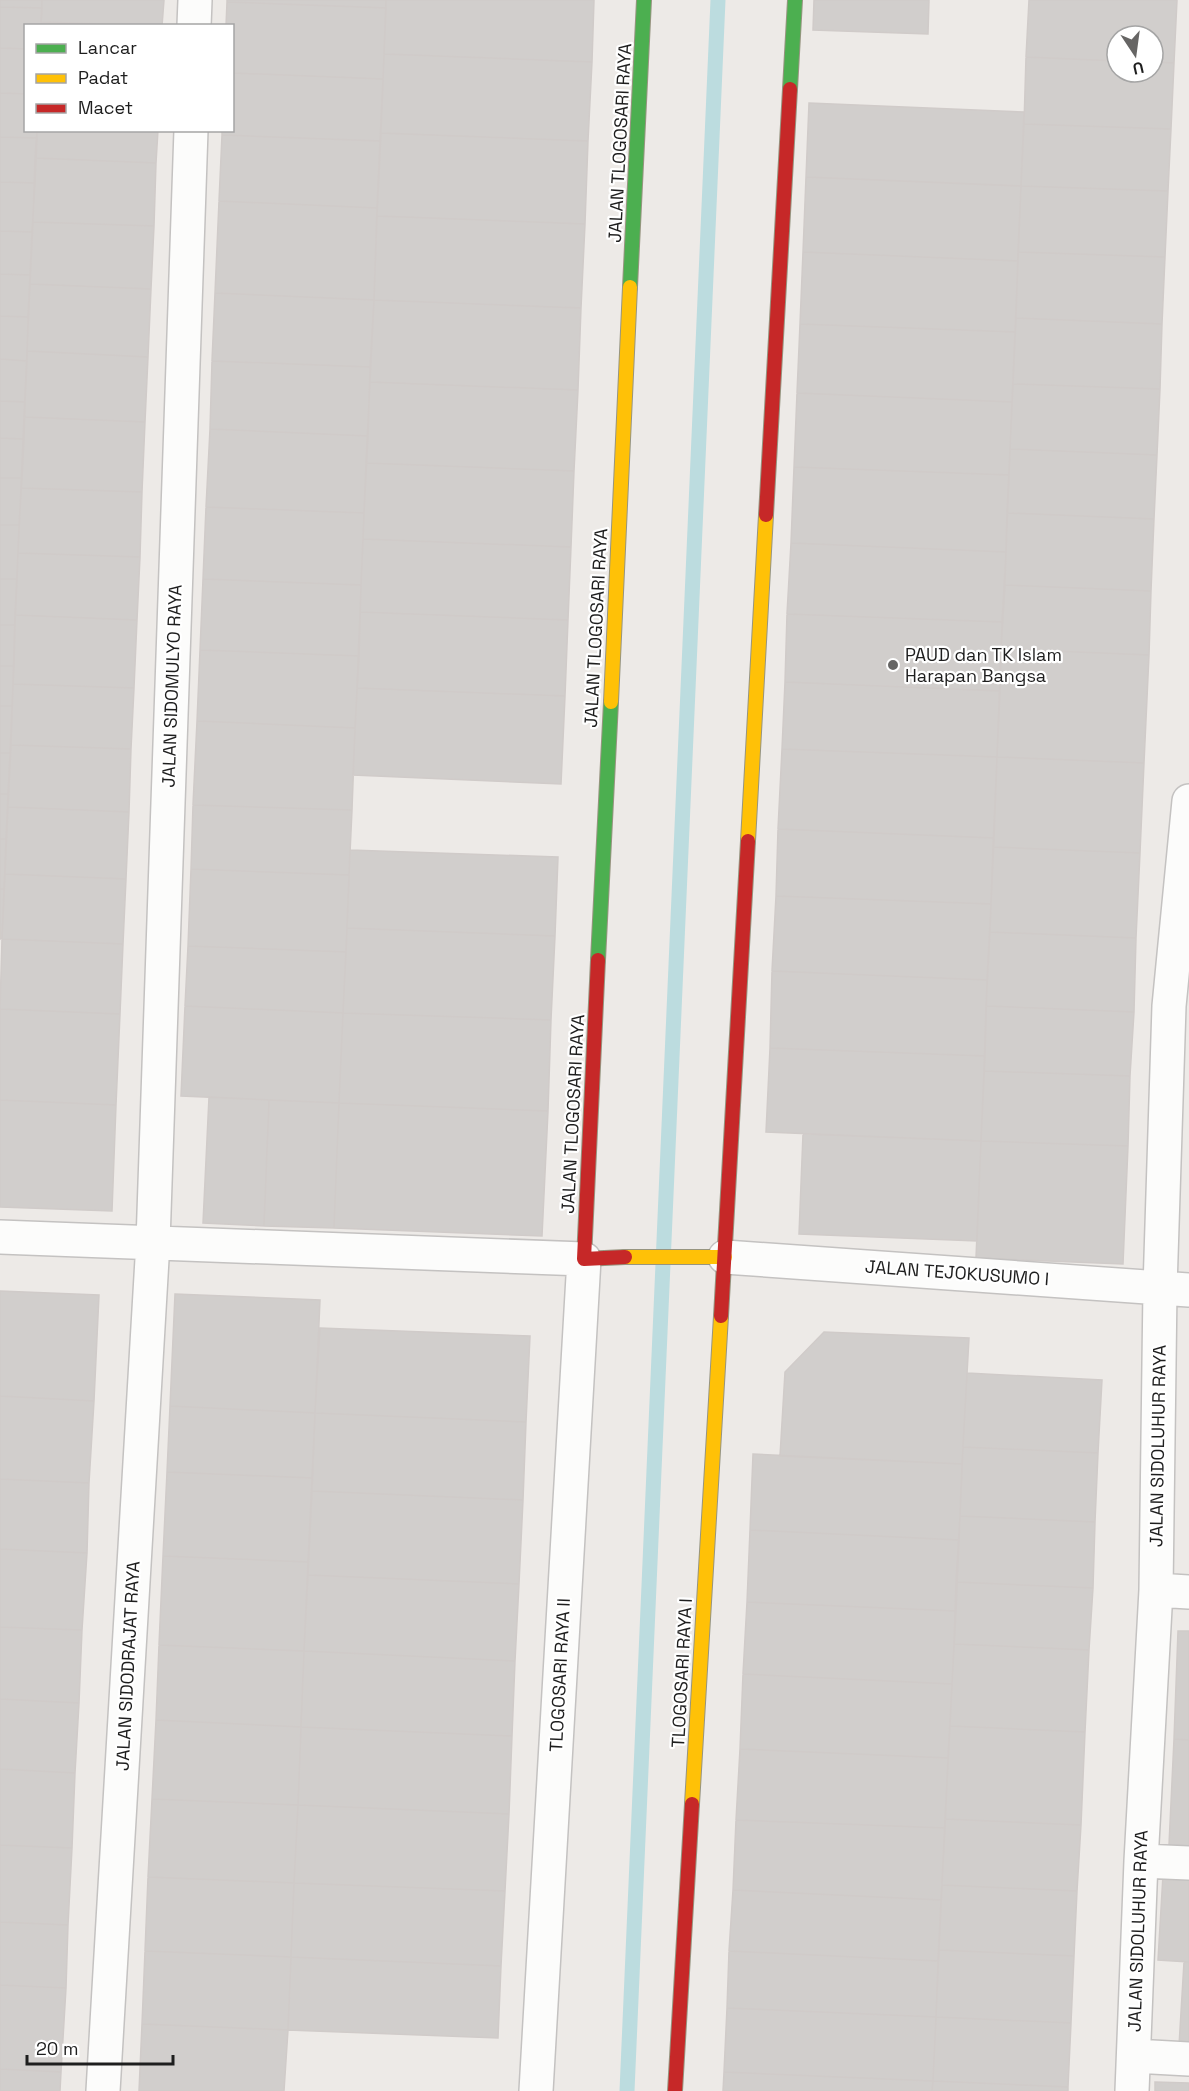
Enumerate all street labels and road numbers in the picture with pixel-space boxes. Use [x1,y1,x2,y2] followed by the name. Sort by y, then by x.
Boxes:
[603,43,636,243] street label: JALAN TLOGOSARI RAYA
[579,528,612,728] street label: JALAN TLOGOSARI RAYA
[156,584,187,788] street label: JALAN SIDOMULYO RAYA
[556,1014,589,1214] street label: JALAN TLOGOSARI RAYA
[864,1255,1050,1290] street label: JALAN TEJOKUSUMO I
[1144,1345,1171,1547] street label: JALAN SIDOLUHUR RAYA
[111,1561,144,1771] street label: JALAN SIDODRAJAT RAYA
[544,1597,575,1753] street label: TLOGOSARI RAYA II
[666,1598,697,1748] street label: TLOGOSARI RAYA I
[1122,1830,1153,2032] street label: JALAN SIDOLUHUR RAYA

